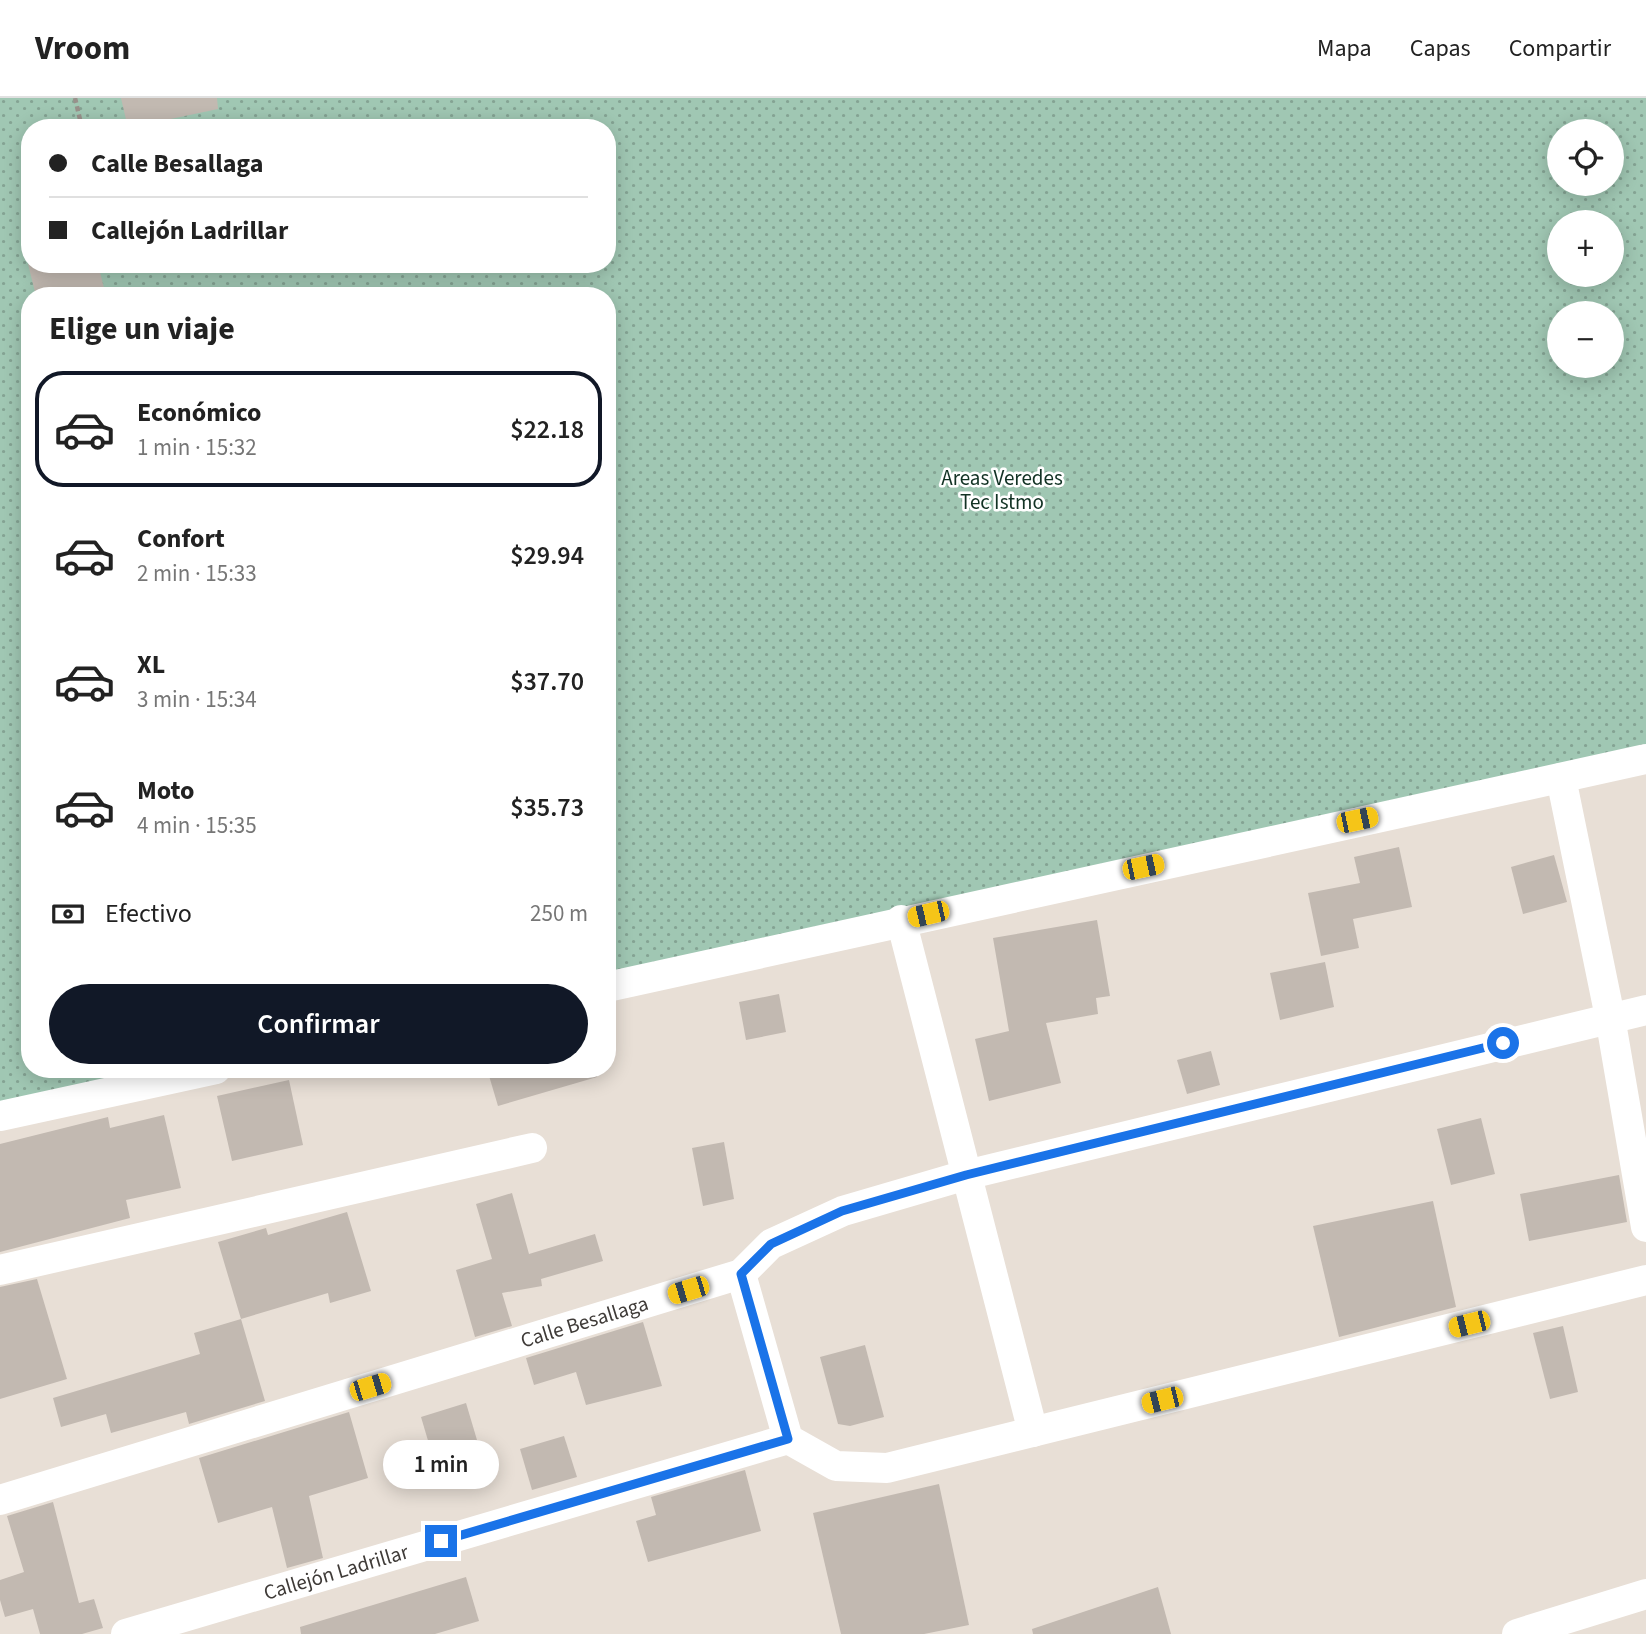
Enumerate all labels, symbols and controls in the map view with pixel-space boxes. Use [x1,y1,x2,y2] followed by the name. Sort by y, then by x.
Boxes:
[35,25,130,72] text: Vroom
[1317,31,1372,66] text: Mapa
[1410,31,1471,66] text: Capas
[1509,31,1611,66] text: Compartir
[1547,119,1624,378] map controls
[1547,119,1624,196] button: locate
[91,145,263,182] text: Calle Besallaga
[1547,210,1624,287] button: +
[91,212,288,249] text: Callejón Ladrillar
[1547,301,1624,378] button: −
[49,306,235,352] text: Elige un viaje
[137,394,262,431] text: Económico
[53,398,116,461] icon: car
[510,411,584,448] text: $22.18
[137,431,257,464] text: 1 min · 15:32
[941,463,1063,517] park label: Areas Veredes Tec Istmo
[137,520,225,557] text: Confort
[53,524,116,587] icon: car
[510,537,584,574] text: $29.94
[137,557,257,590] text: 2 min · 15:33
[137,646,165,683] text: XL
[53,650,116,713] icon: car
[510,663,584,700] text: $37.70
[137,683,257,716] text: 3 min · 15:34
[137,772,194,809] text: Moto
[53,776,116,839] icon: car
[510,789,584,826] text: $35.73
[1335,805,1380,835] car
[137,809,257,842] text: 4 min · 15:35
[1121,852,1166,882] car
[49,895,87,933] icon: cash
[105,895,192,932] text: Efectivo
[530,897,588,930] text: 250 m
[906,899,951,929] car
[49,984,588,1064] button: Confirmar
[1487,1027,1519,1059] route start
[665,1274,712,1306] car
[517,1288,652,1355] street label: Calle Besallaga
[1447,1309,1492,1339] car
[347,1371,394,1403] car
[1140,1385,1185,1415] car
[383,1440,499,1488] callout: 1 min
[414,1448,468,1481] text: 1 min
[425,1525,457,1557] route end
[260,1536,413,1608] street label: Callejón Ladrillar

